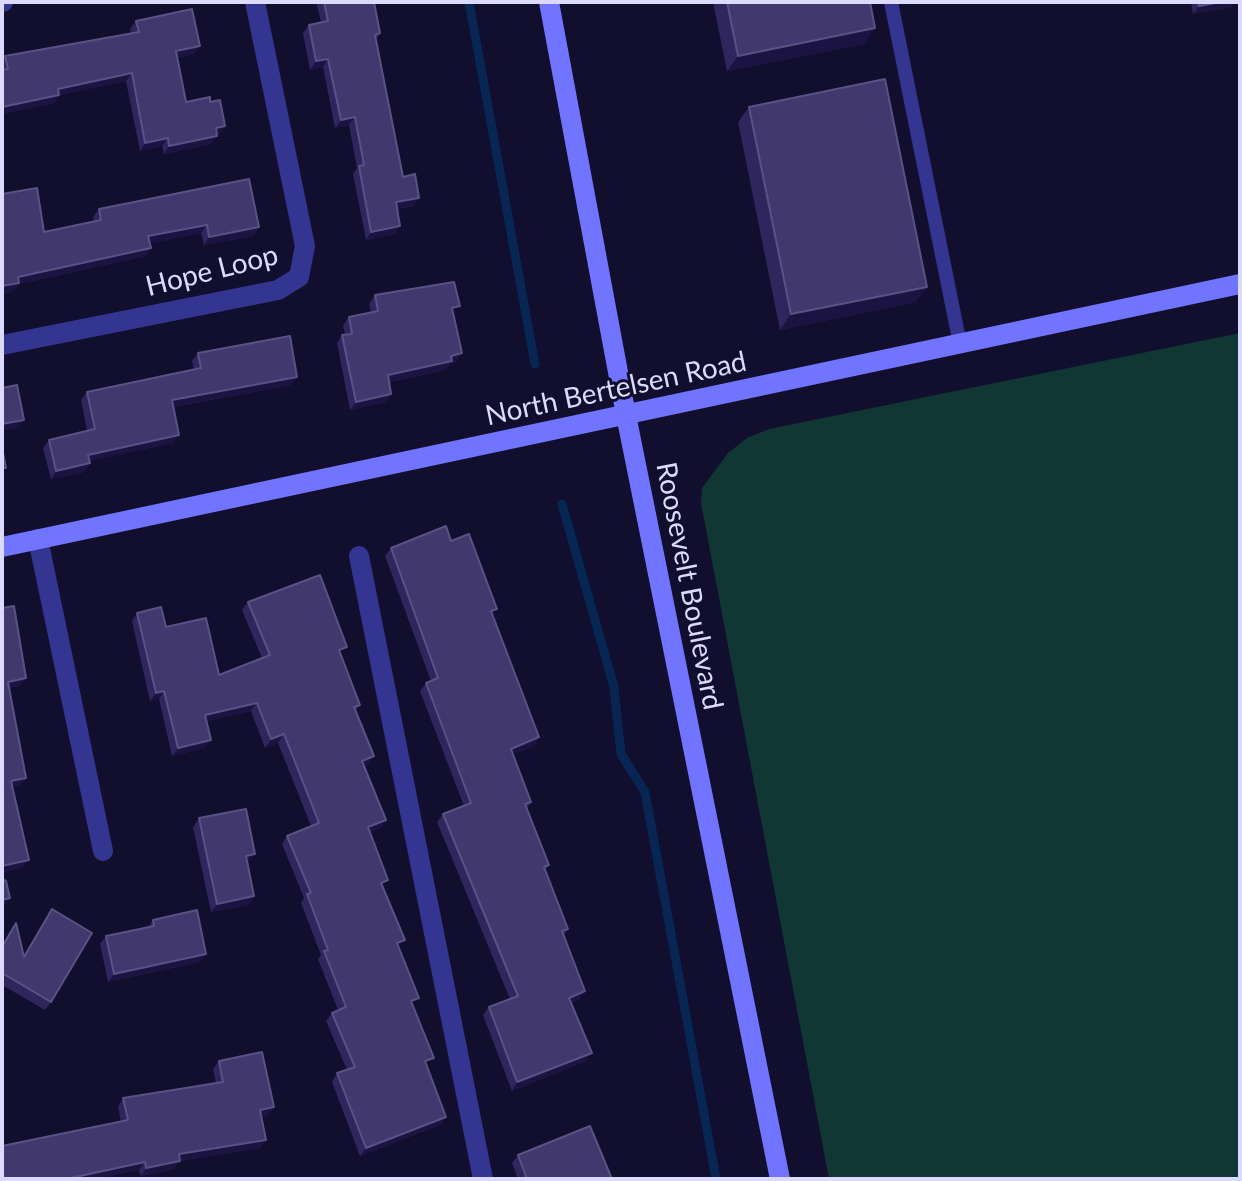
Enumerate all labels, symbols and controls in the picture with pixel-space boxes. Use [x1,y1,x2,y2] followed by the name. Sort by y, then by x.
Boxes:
[142,238,282,304] street label: Hope Loop
[482,345,750,433] street label: North Bertelsen Road
[649,459,729,713] street label: Roosevelt Boulevard

